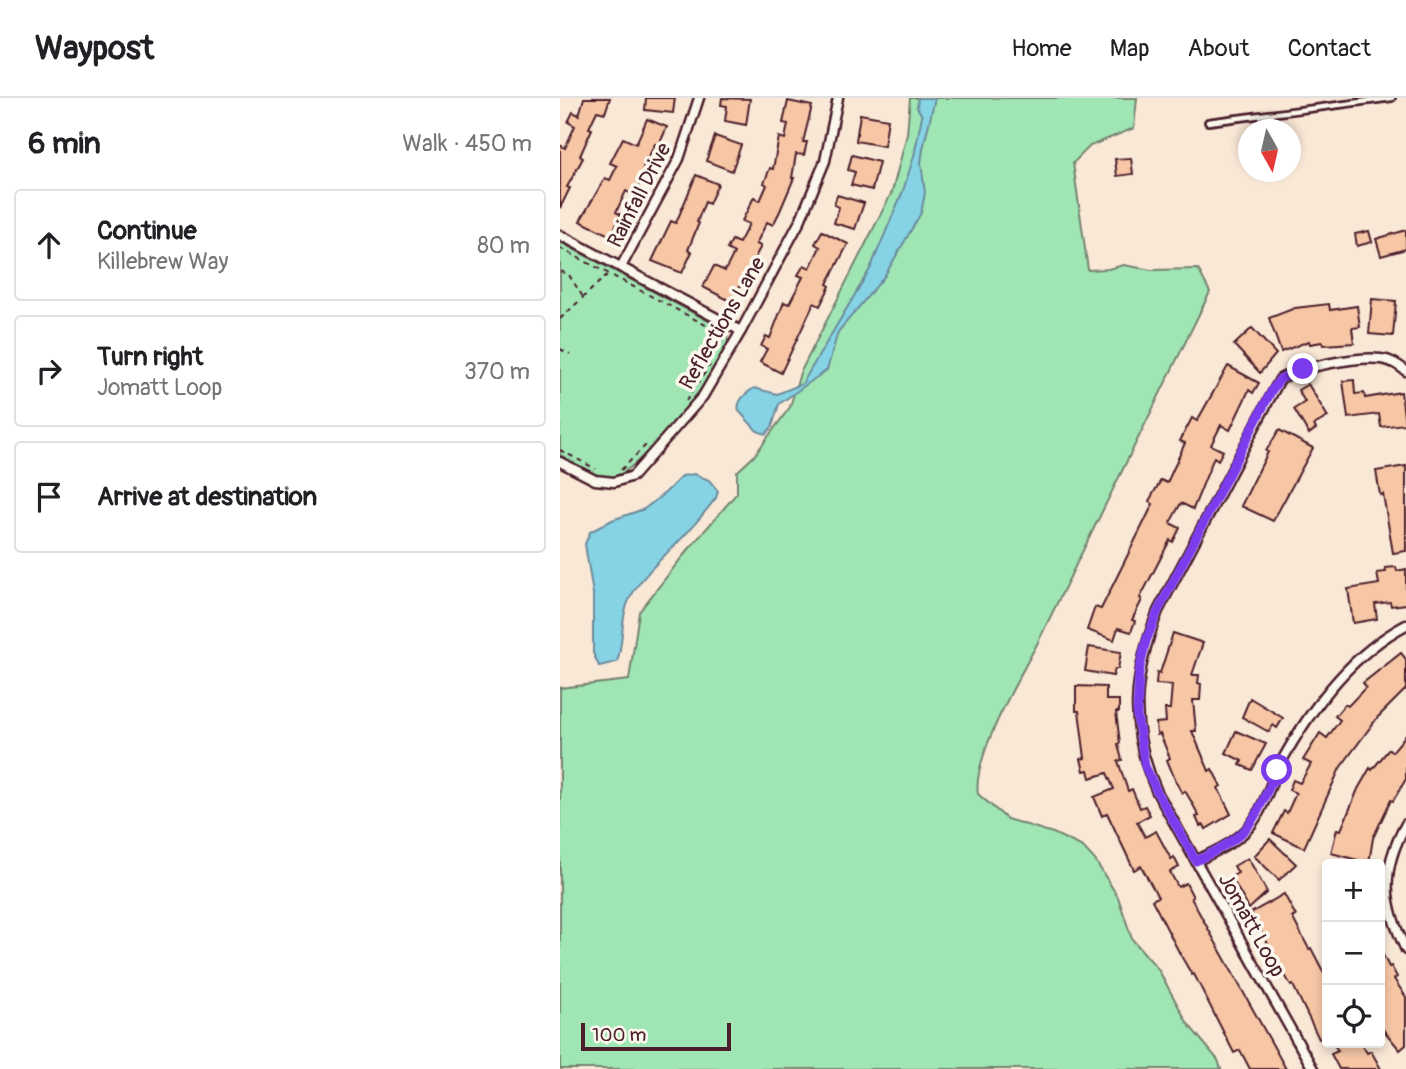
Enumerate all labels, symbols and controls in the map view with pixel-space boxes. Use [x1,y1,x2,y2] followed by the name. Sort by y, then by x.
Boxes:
[35,28,154,69] text: Waypost
[1011,34,1072,63] text: Home
[1110,34,1150,63] text: Map
[1188,34,1250,63] text: About
[1288,34,1371,63] text: Contact
[1238,119,1301,182] north arrow
[28,125,101,162] text: 6 min
[402,129,532,158] text: Walk · 450 m
[601,138,678,252] street label: Rainfall Drive
[97,215,197,247] text: Continue
[30,226,68,264] icon: ahead
[477,231,530,260] text: 80 m
[97,247,228,276] text: Killebrew Way
[674,251,772,394] street label: Reflections Lane
[97,341,203,373] text: Turn right
[30,352,68,390] icon: right
[1287,353,1318,384] route end
[464,357,530,386] text: 370 m
[97,373,222,402] text: Jomatt Loop
[30,478,68,516] icon: arrive
[97,481,317,513] text: Arrive at destination
[1261,754,1292,785] route start
[1322,859,1385,1048] map controls
[1322,859,1385,922] button: +
[1212,869,1291,982] street label: Jomatt Loop
[1322,922,1385,985] button: −
[1322,985,1385,1048] button: locate
[581,1020,732,1052] scale bar
[592,1023,646,1047] text: 100 m

